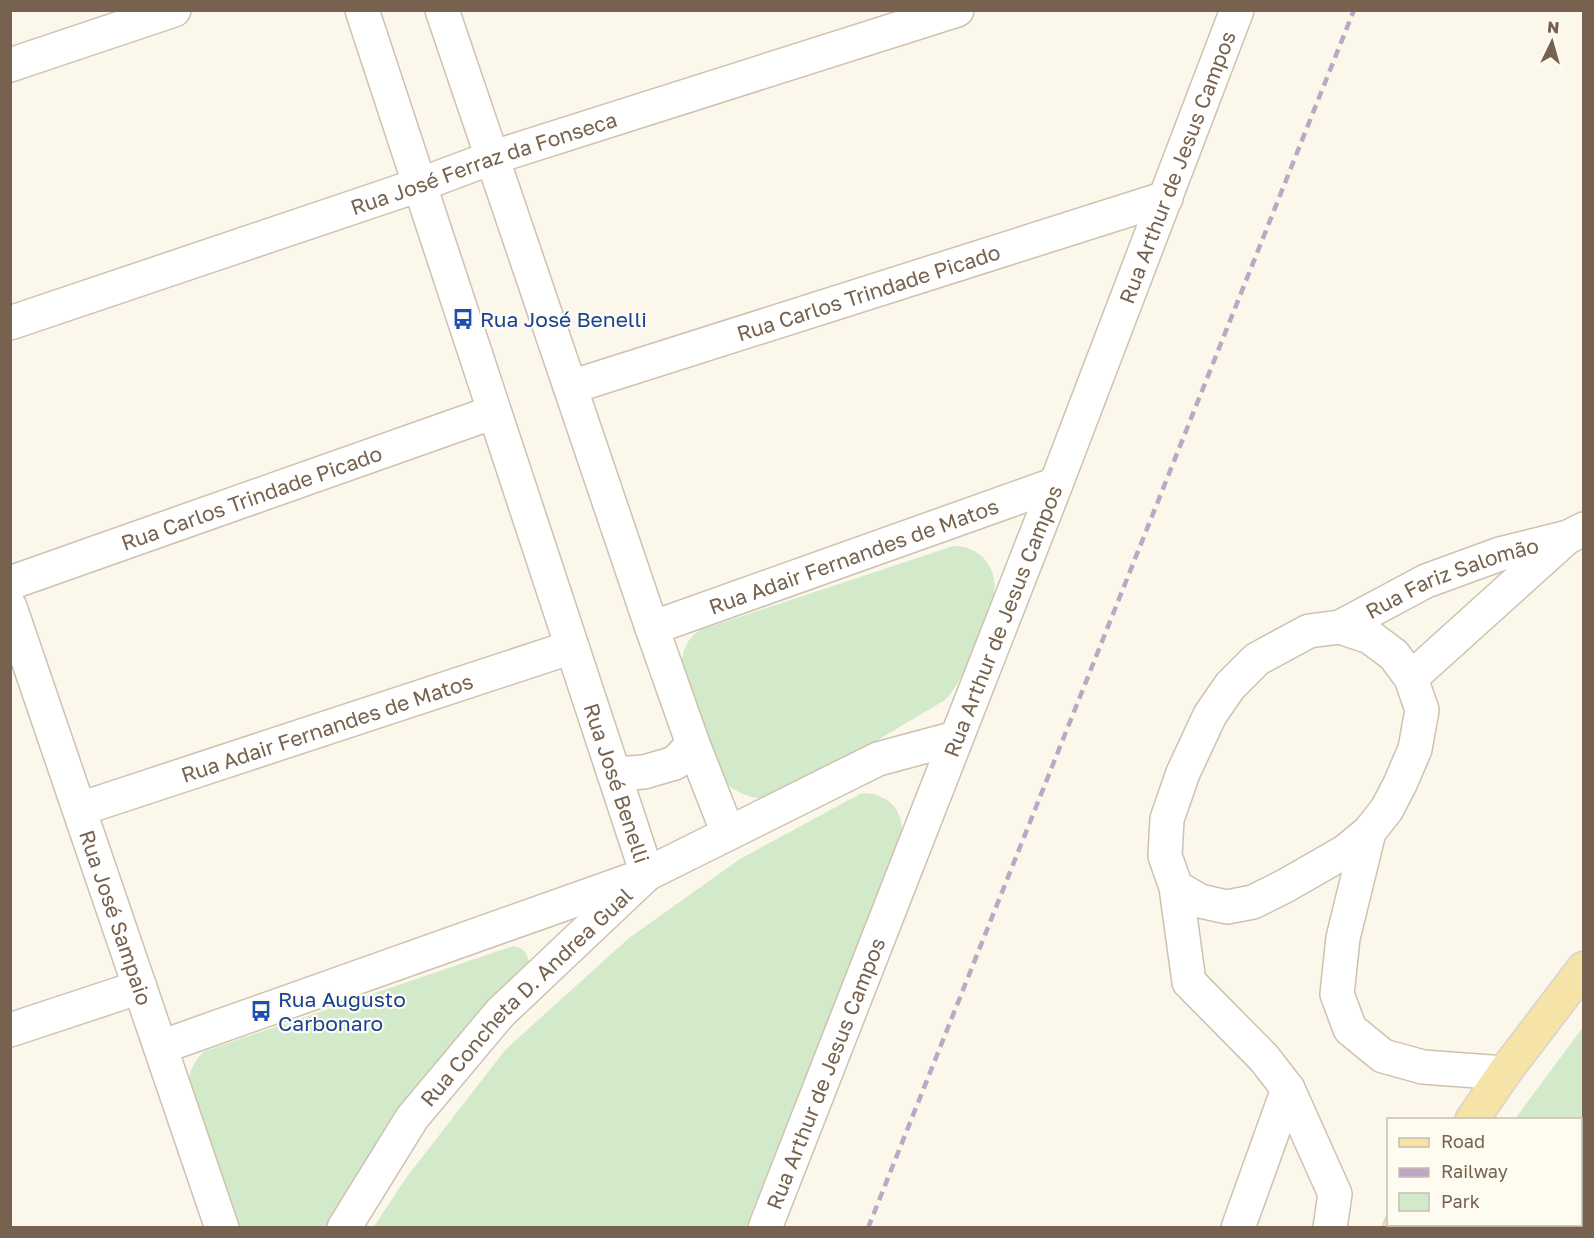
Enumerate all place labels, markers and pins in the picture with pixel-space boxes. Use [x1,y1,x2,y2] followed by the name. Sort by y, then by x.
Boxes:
[480,306,647,332] place label: Rua José Benelli
[451,307,475,331] bus stop icon: Rua José Benelli
[278,986,406,1036] place label: Rua Augusto Carbonaro
[249,999,273,1023] bus stop icon: Rua Augusto Carbonaro

